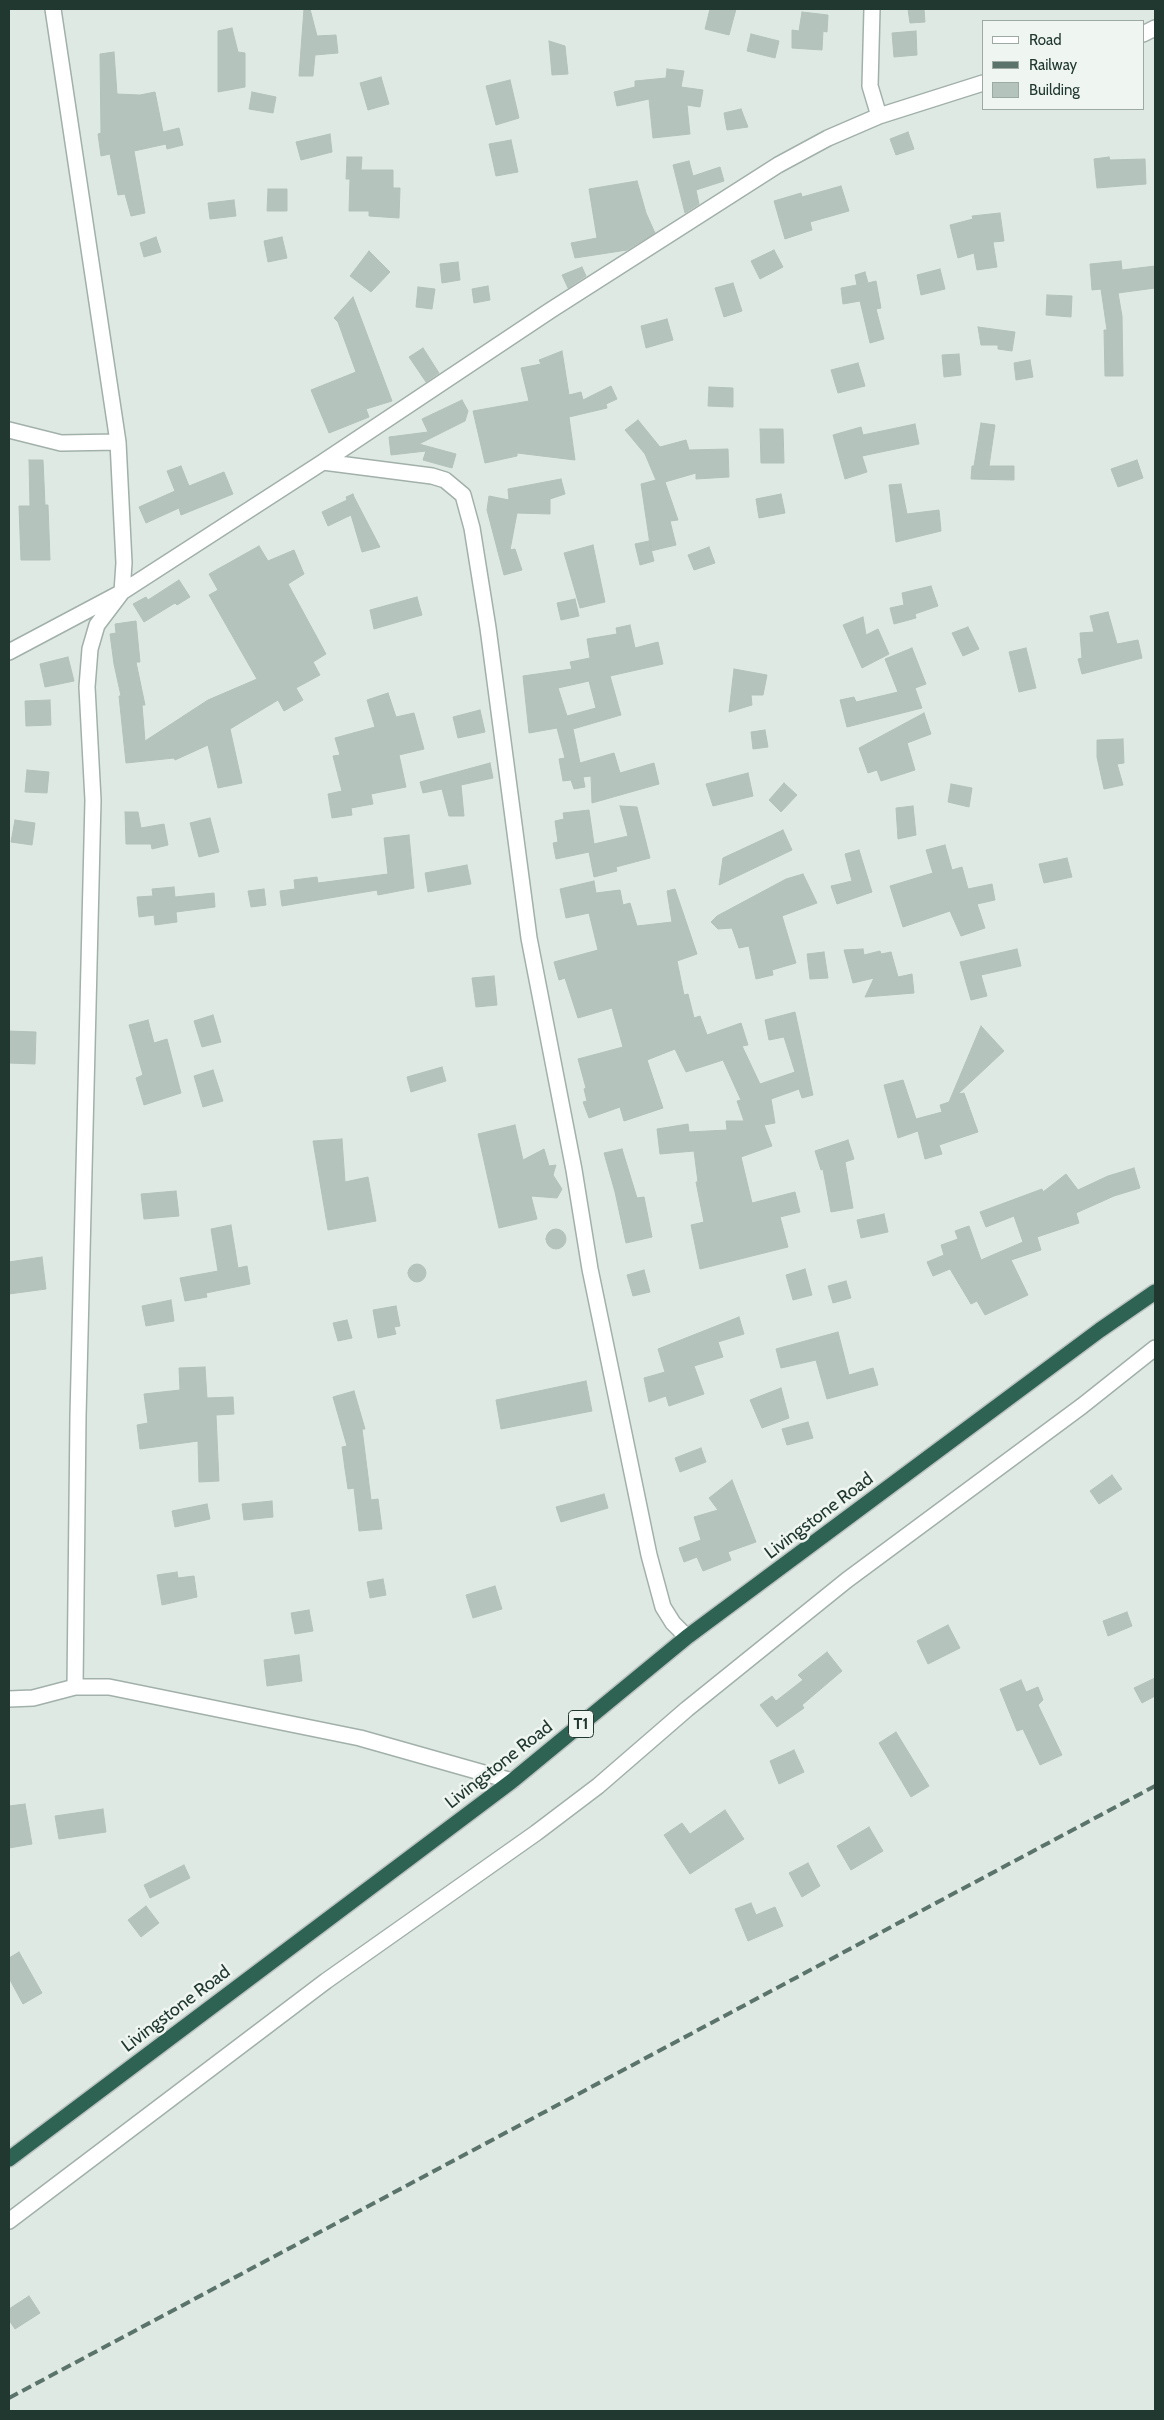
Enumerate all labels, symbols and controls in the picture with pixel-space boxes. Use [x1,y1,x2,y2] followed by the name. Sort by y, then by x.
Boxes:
[982,20,1144,110] legend
[1029,31,1062,49] text: Road
[1029,56,1077,74] text: Railway
[1029,81,1080,99] text: Building
[760,1468,878,1564] street label: Livingstone Road
[568,1710,594,1738] road number: T1
[441,1716,557,1814] street label: Livingstone Road
[117,1961,235,2057] street label: Livingstone Road

